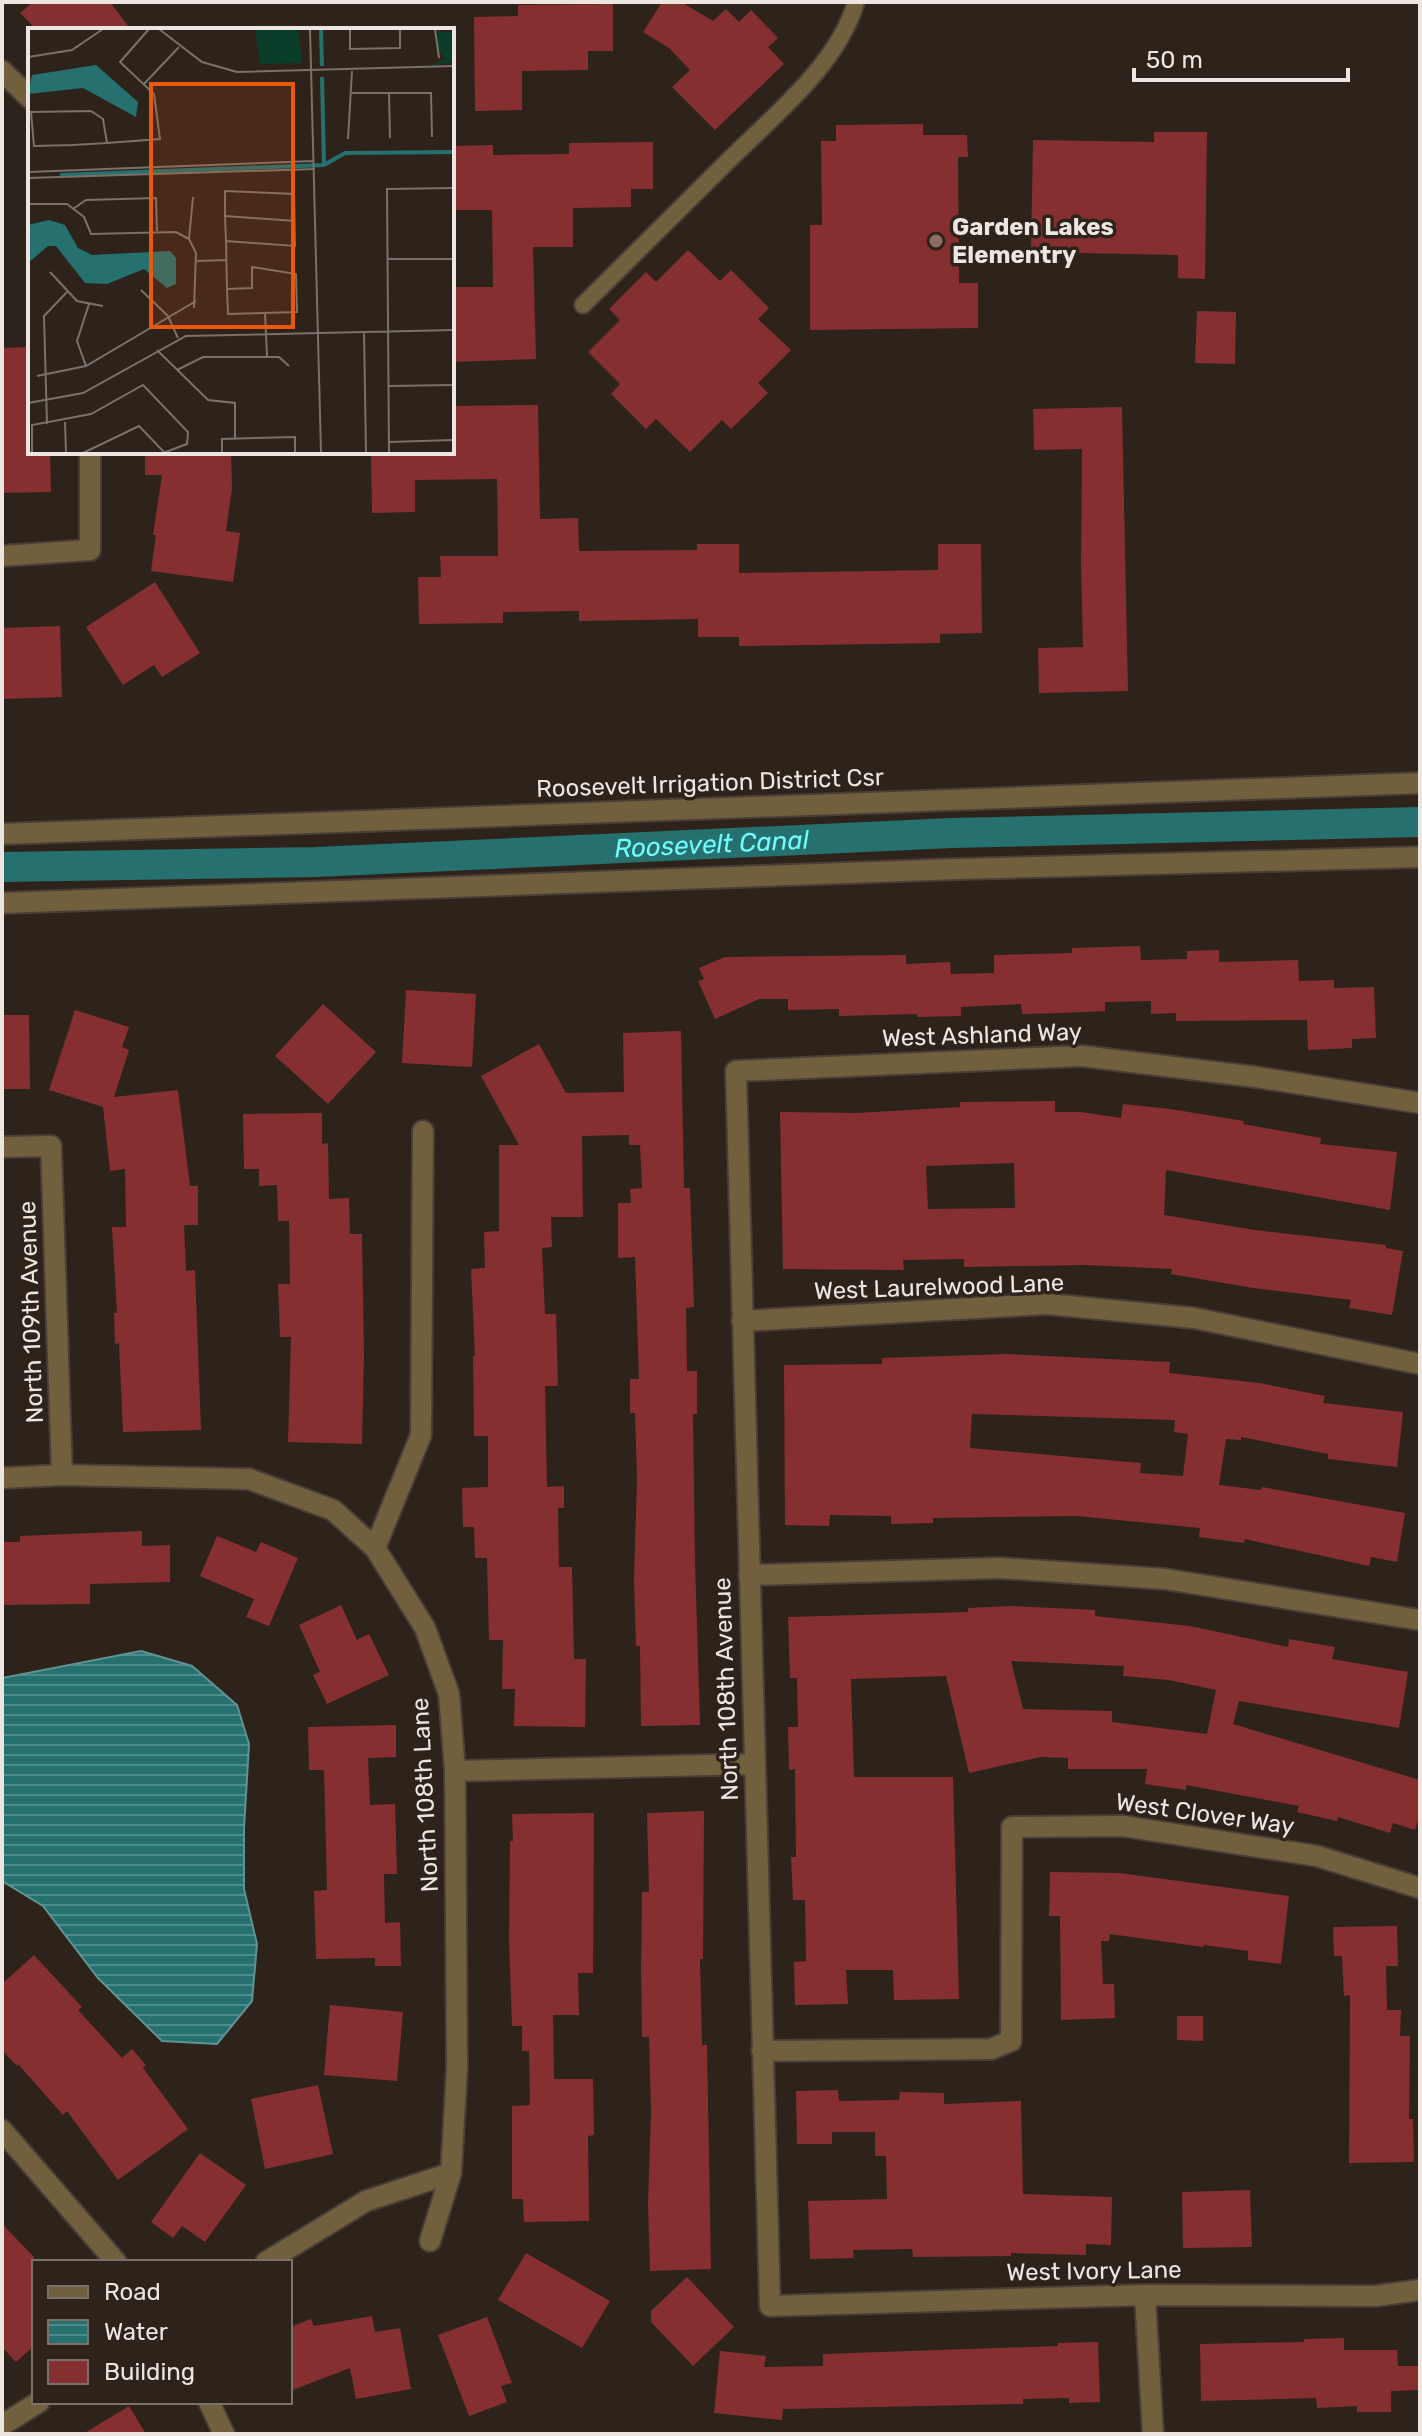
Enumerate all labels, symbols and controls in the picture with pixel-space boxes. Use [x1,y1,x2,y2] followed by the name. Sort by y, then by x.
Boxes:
[28,28,454,454] inset map
[1134,32,1348,82] scale bar
[1146,46,1203,74] text: 50 m
[952,213,1114,269] place label: Garden Lakes Elementry
[927,232,945,250] marker: Garden Lakes Elementry
[536,763,884,803] street label: Roosevelt Irrigation District Csr
[613,825,810,864] water label: Roosevelt Canal
[881,1018,1083,1052] street label: West Ashland Way
[13,1200,49,1424] street label: North 109th Avenue
[813,1269,1065,1305] street label: West Laurelwood Lane
[708,1577,744,1801] street label: North 108th Avenue
[406,1697,444,1893] street label: North 108th Lane
[1114,1788,1296,1840] street label: West Clover Way
[1006,2255,1182,2287] street label: West Ivory Lane
[32,2260,292,2404] legend
[104,2278,161,2306] text: Road
[104,2318,168,2346] text: Water
[104,2358,195,2386] text: Building

